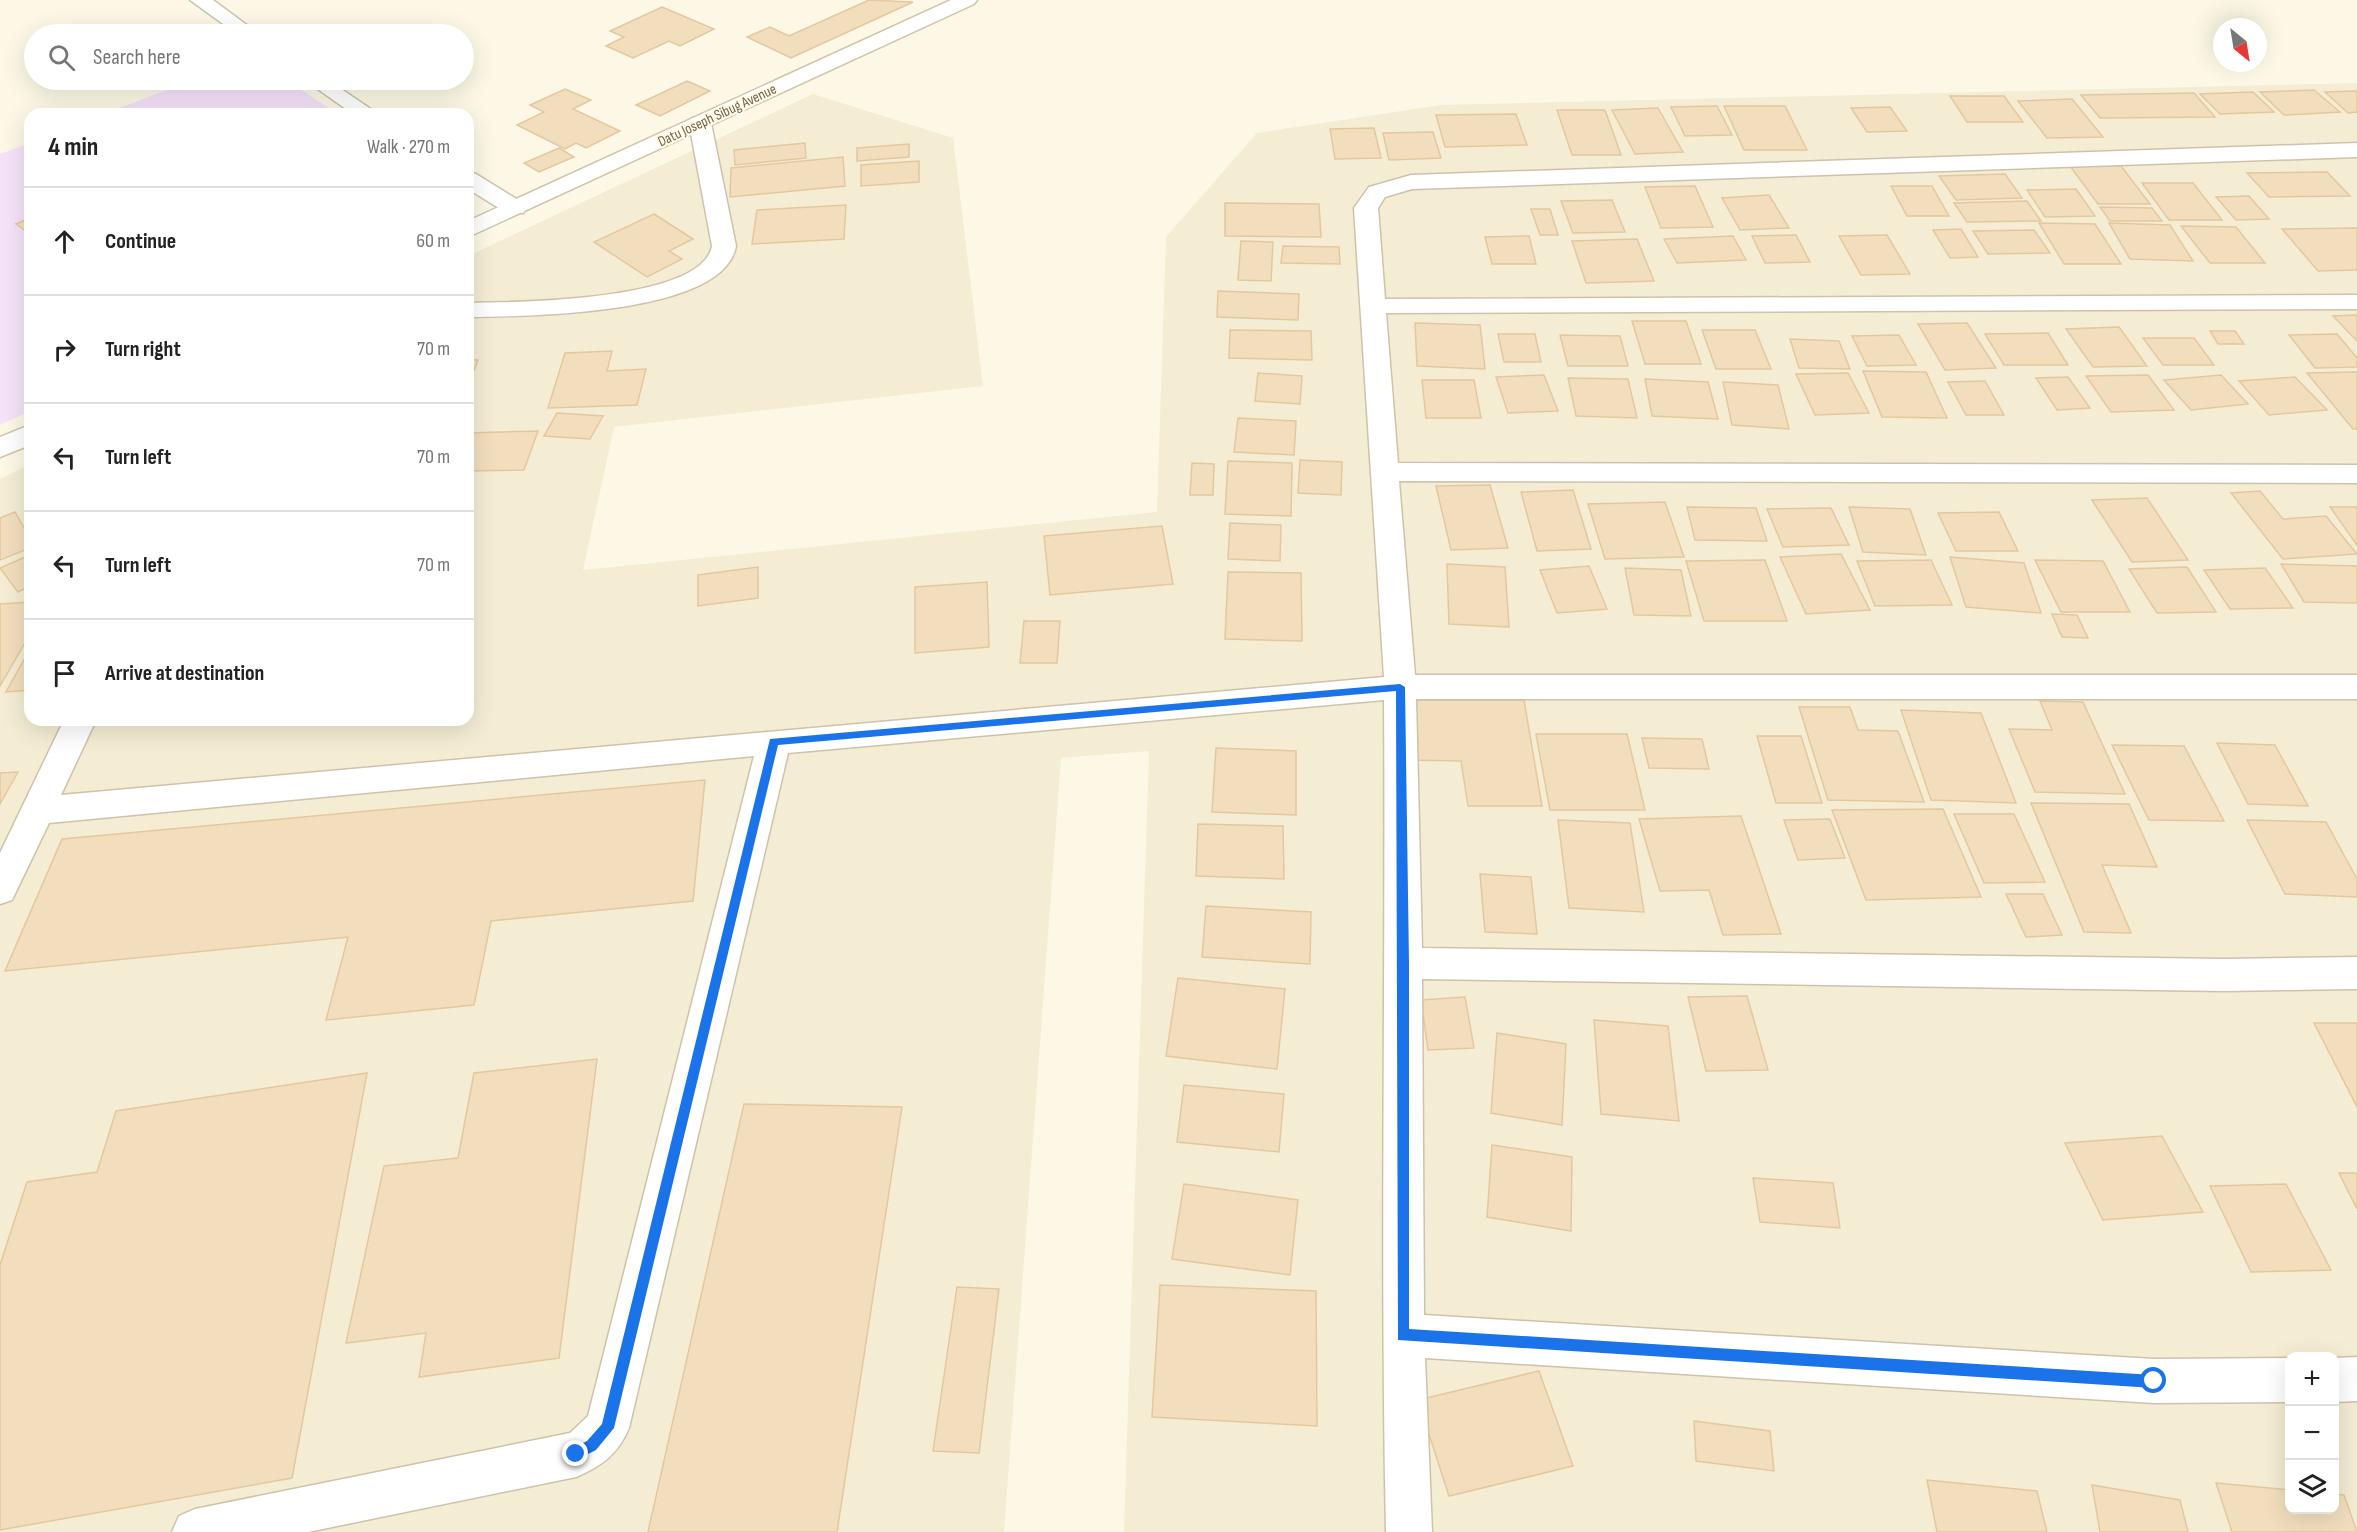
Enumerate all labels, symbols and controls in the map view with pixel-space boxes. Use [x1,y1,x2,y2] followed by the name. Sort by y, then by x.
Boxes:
[2213,18,2267,72] north arrow
[24,24,474,90] search box
[45,41,78,74] icon: search
[93,44,180,71] text: Search here
[655,80,780,151] street label: Datu Joseph Sibug Avenue
[48,132,98,163] text: 4 min
[367,135,450,159] text: Walk · 270 m
[48,225,81,258] icon: ahead
[105,228,176,255] text: Continue
[416,229,450,253] text: 60 m
[48,333,81,366] icon: right
[105,336,181,363] text: Turn right
[417,337,450,361] text: 70 m
[48,441,81,474] icon: left
[105,444,171,471] text: Turn left
[417,445,450,469] text: 70 m
[48,549,81,582] icon: left
[105,552,171,579] text: Turn left
[417,553,450,577] text: 70 m
[48,657,81,690] icon: arrive
[105,660,264,687] text: Arrive at destination
[2285,1352,2339,1514] map controls
[2285,1352,2339,1406] button: +
[2140,1367,2166,1393] route start
[2285,1406,2339,1460] button: −
[562,1440,588,1466] route end
[2285,1460,2339,1514] button: layers

